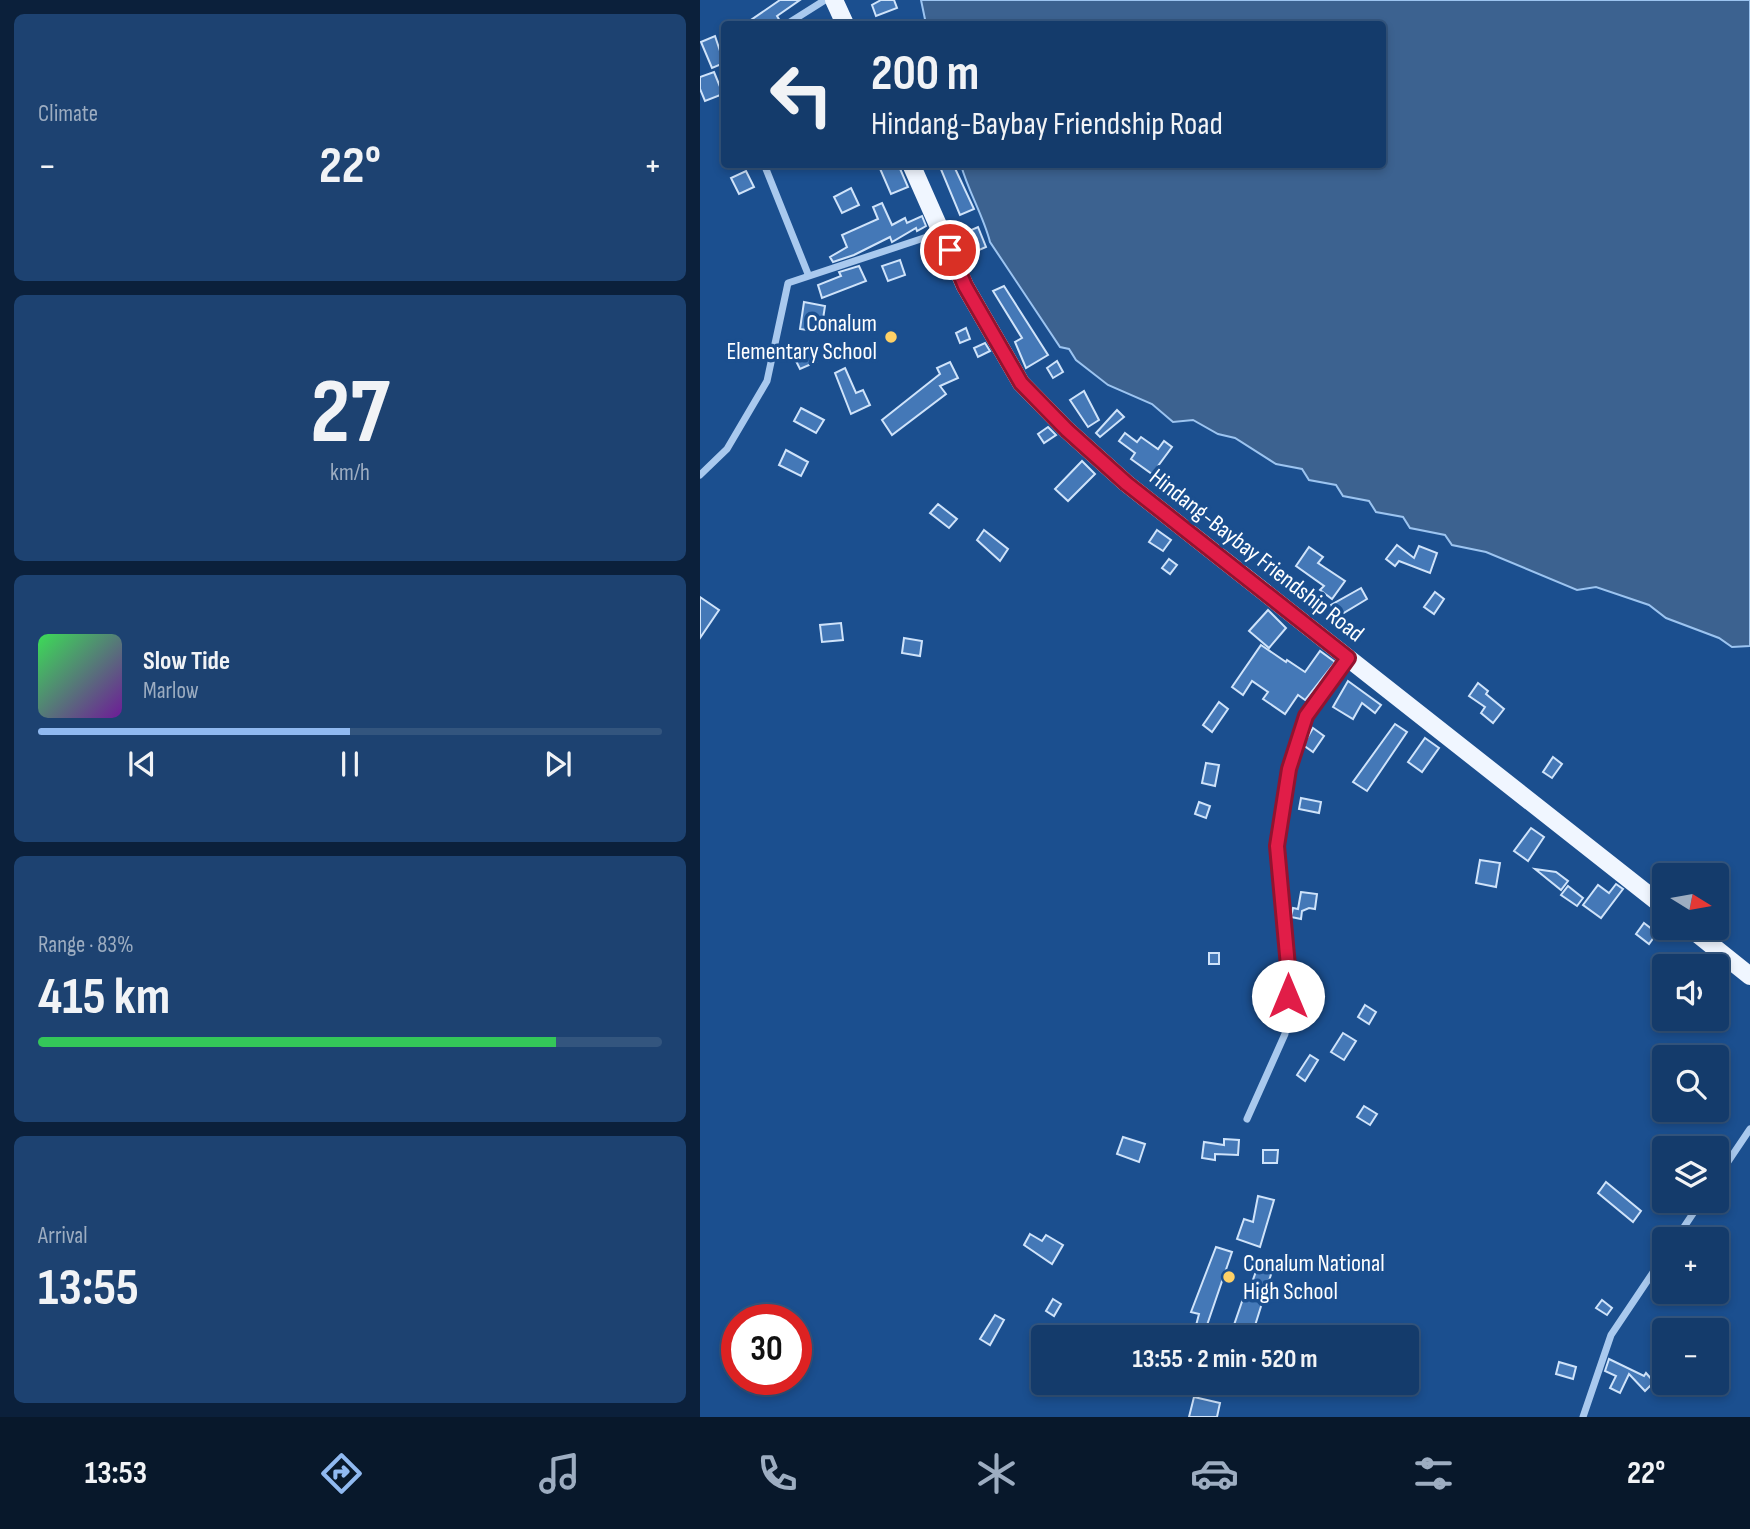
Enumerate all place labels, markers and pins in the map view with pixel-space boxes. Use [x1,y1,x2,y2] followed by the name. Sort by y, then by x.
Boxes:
[920,220,980,280] pin
[726,309,877,366] place label: Conalum Elementary School
[883,329,899,345] marker: Conalum Elementary School
[1243,1249,1385,1306] place label: Conalum National High School
[1221,1269,1237,1285] marker: Conalum National High School

